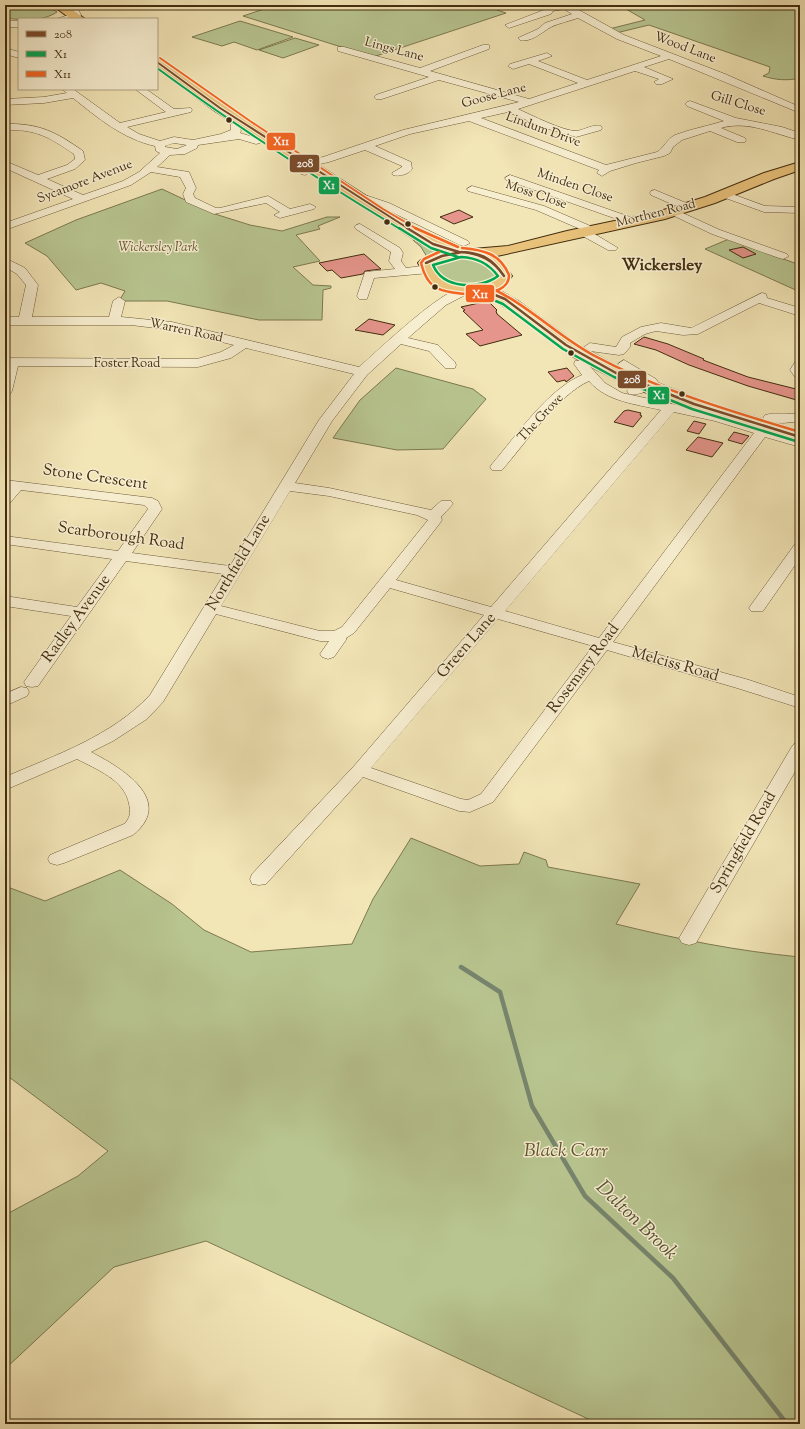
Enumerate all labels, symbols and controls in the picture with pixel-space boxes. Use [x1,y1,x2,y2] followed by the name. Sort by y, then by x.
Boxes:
[18,18,158,90] legend
[54,26,72,44] text: 208
[651,28,719,68] street label: Wood Lane
[362,33,426,67] street label: Lings Lane
[54,46,67,64] text: X1
[54,66,71,84] text: X11
[460,79,528,113] street label: Goose Lane
[708,87,768,121] street label: Gill Close
[503,108,583,152] street label: Lindum Drive
[224,115,234,125] unlabelled marker
[266,132,296,151] line badge: X11
[272,134,289,150] text: X11
[289,154,320,173] line badge: 208
[35,156,135,208] street label: Sycamore Avenue
[297,156,314,172] text: 208
[535,165,615,207] street label: Minden Close
[318,176,340,195] line badge: X1
[503,176,569,214] street label: Moss Close
[322,178,335,194] text: X1
[614,195,698,233] street label: Morthen Road
[382,217,392,227] unlabelled marker
[403,219,413,229] unlabelled marker
[118,239,198,257] park label: Wickersley Park
[622,254,703,278] district label: Wickersley
[430,282,440,292] unlabelled marker
[465,284,495,303] line badge: X11
[471,287,488,303] text: X11
[147,314,225,348] street label: Warren Road
[566,348,576,358] unlabelled marker
[94,355,161,373] street label: Foster Road
[617,370,647,389] line badge: 208
[624,372,641,388] text: 208
[647,386,670,405] line badge: X1
[652,388,665,404] text: X1
[677,389,687,399] unlabelled marker
[514,390,568,446] street label: The Grove
[41,459,150,497] street label: Stone Crescent
[201,510,277,616] street label: Northfield Lane
[56,517,186,557] street label: Scarborough Road
[37,570,117,668] street label: Radley Avenue
[432,608,502,684] street label: Green Lane
[543,619,625,719] street label: Rosemary Road
[629,642,721,688] street label: Melciss Road
[705,788,783,898] street label: Springfield Road
[524,1138,608,1165] park label: Black Carr
[588,1174,684,1268] water label: Dalton Brook

